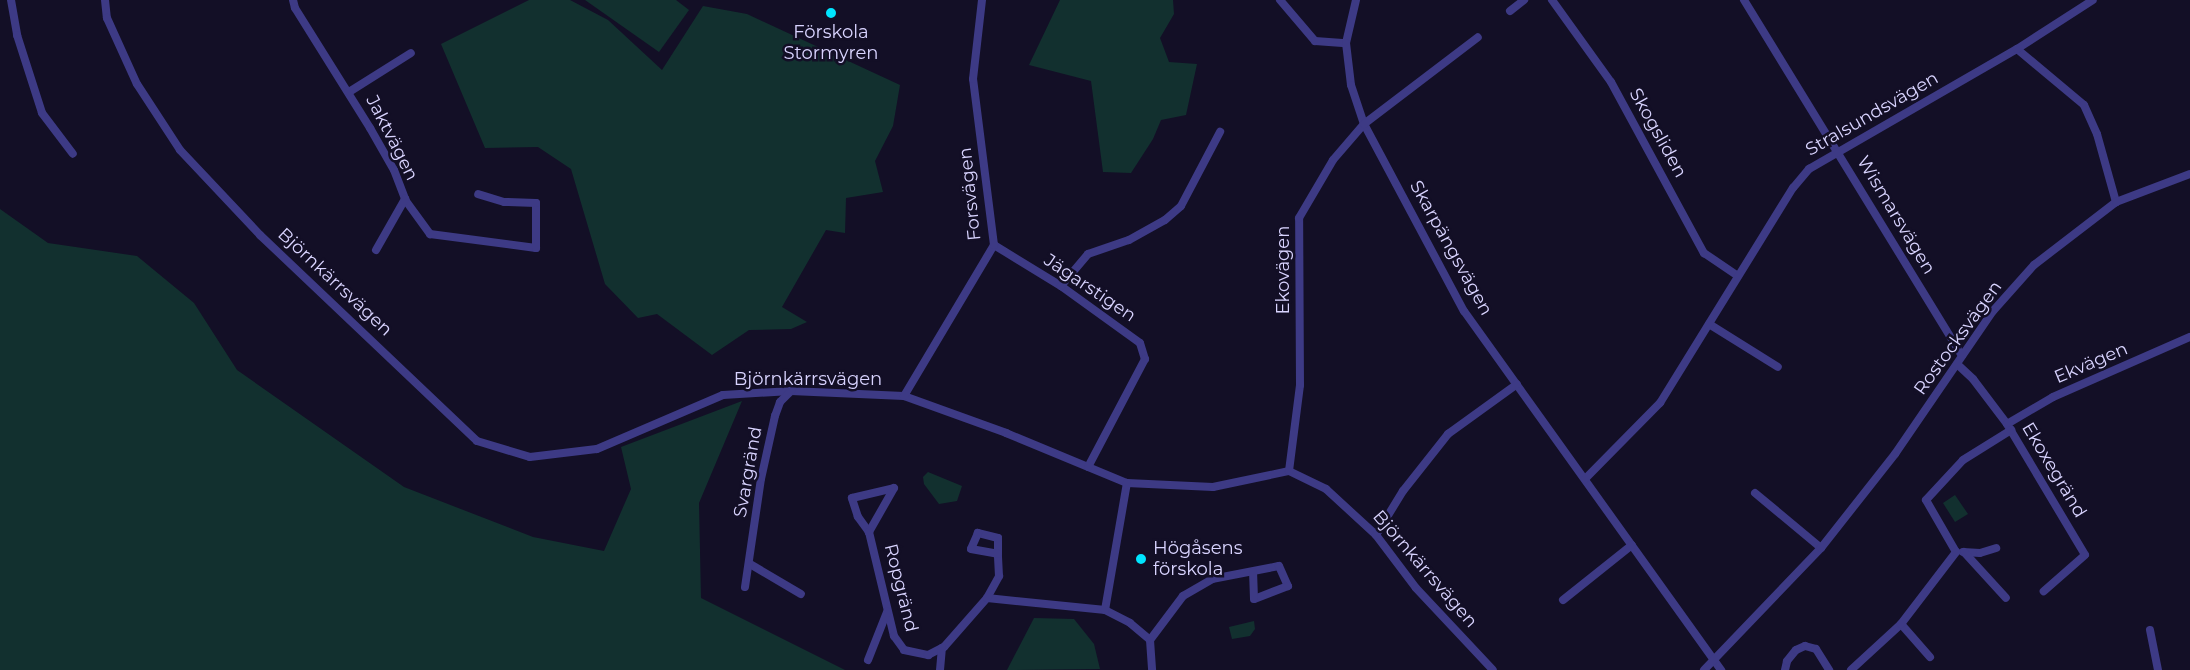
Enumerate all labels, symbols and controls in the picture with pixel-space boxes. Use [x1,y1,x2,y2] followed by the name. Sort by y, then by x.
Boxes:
[824,6,838,20] marker: Förskola Stormyren
[784,22,878,64] place label: Förskola Stormyren
[1802,67,1942,161] street label: Stralsundsvägen
[1625,85,1691,181] street label: Skogsliden
[361,92,423,184] street label: Jaktvägen
[954,146,986,242] street label: Forsvägen
[1852,152,1940,278] street label: Wismarsvägen
[1405,177,1497,319] street label: Skarpängsvägen
[273,223,397,341] street label: Björnkärrsvägen
[1272,226,1294,314] street label: Ekovägen
[1040,249,1140,327] street label: Jägarstigen
[1909,277,2007,399] street label: Rostocksvägen
[2051,338,2131,388] street label: Ekvägen
[734,368,882,390] street label: Björnkärrsvägen
[2017,418,2091,522] street label: Ekoxegränd
[729,425,767,519] street label: Svargränd
[1368,506,1482,632] street label: Björnkärrsvägen
[1153,538,1242,580] place label: Högåsens förskola
[880,542,922,634] street label: Ropgränd
[1134,552,1148,566] marker: Högåsens förskola

